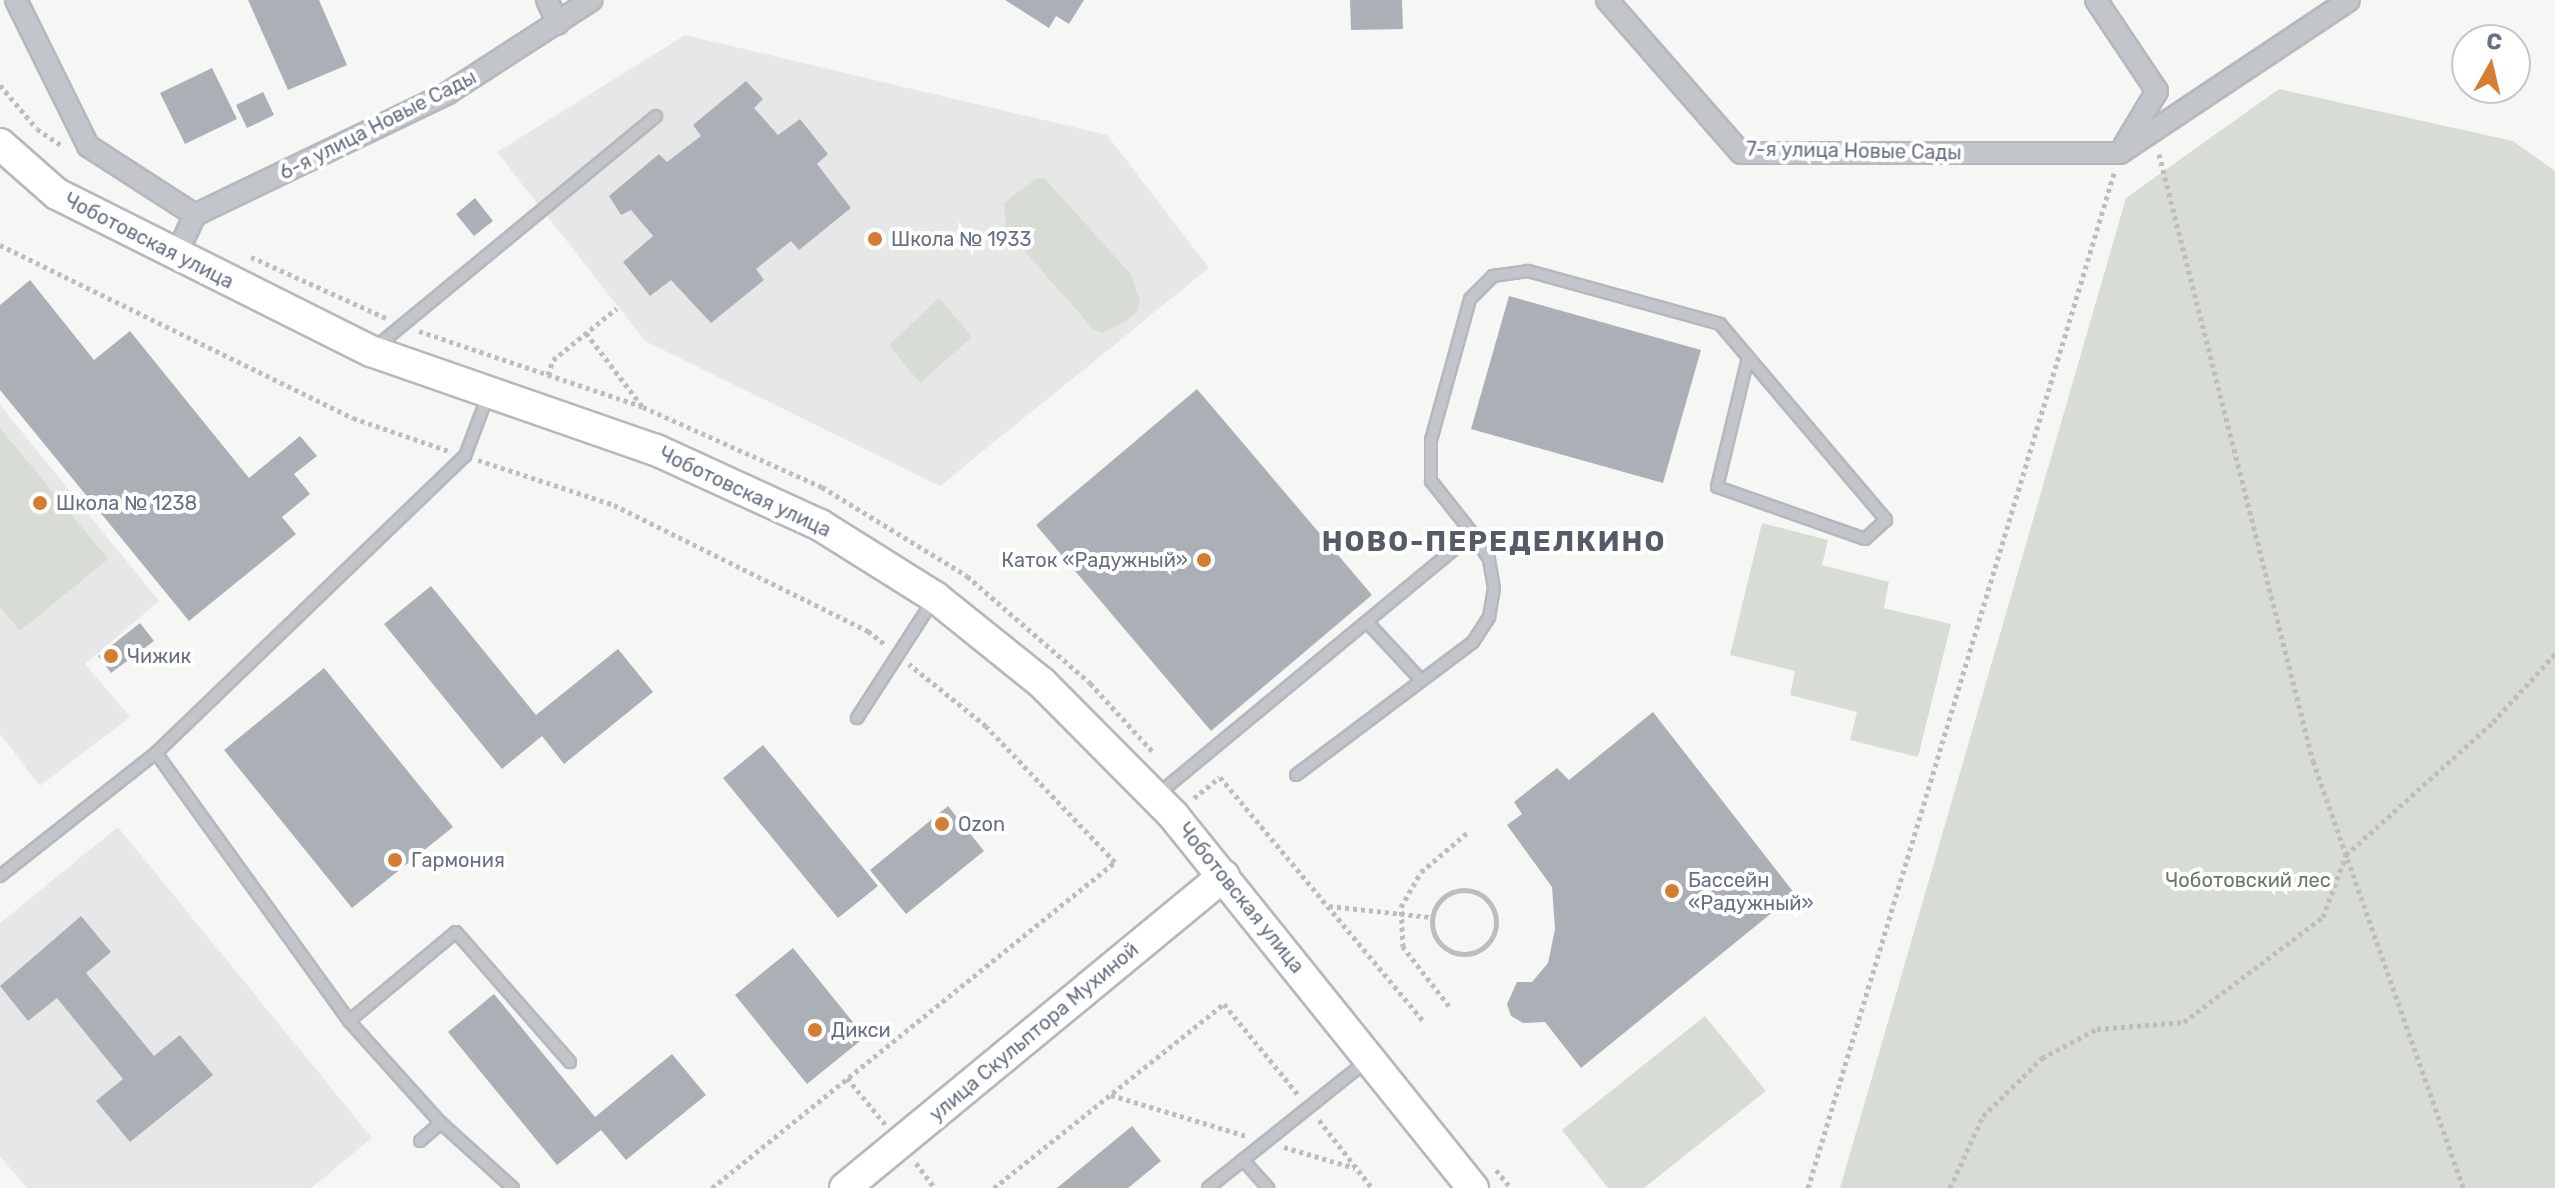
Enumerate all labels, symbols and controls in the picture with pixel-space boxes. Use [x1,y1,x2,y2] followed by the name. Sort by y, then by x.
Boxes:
[2451,24,2531,104] north arrow
[2485,27,2504,56] text: С
[276,65,480,185] street label: 6-я улица Новые Сады
[1746,137,1962,165] street label: 7-я улица Новые Сады
[60,188,238,294] street label: Чоботовская улица
[891,227,1031,251] place label: Школа № 1933
[866,230,884,248] marker: Школа № 1933
[655,442,835,542] street label: Чоботовская улица
[56,491,197,515] place label: Школа № 1238
[31,494,49,512] marker: Школа № 1238
[1322,525,1666,559] district label: НОВО-ПЕРЕДЕЛКИНО
[1001,548,1188,572] place label: Каток «Радужный»
[1195,551,1213,569] marker: Каток «Радужный»
[127,644,191,668] place label: Чижик
[102,647,120,665] marker: Чижик
[958,812,1005,836] place label: Ozon
[933,815,951,833] marker: Ozon
[1173,818,1309,978] street label: Чоботовская улица
[411,848,505,872] place label: Гармония
[386,851,404,869] marker: Гармония
[1688,868,1814,915] place label: Бассейн «Радужный»
[2165,868,2331,892] park label: Чоботовский лес
[1663,882,1681,900] marker: Бассейн «Радужный»
[925,937,1143,1127] street label: улица Скульптора Мухиной
[831,1018,891,1042] place label: Дикси
[806,1021,824,1039] marker: Дикси

